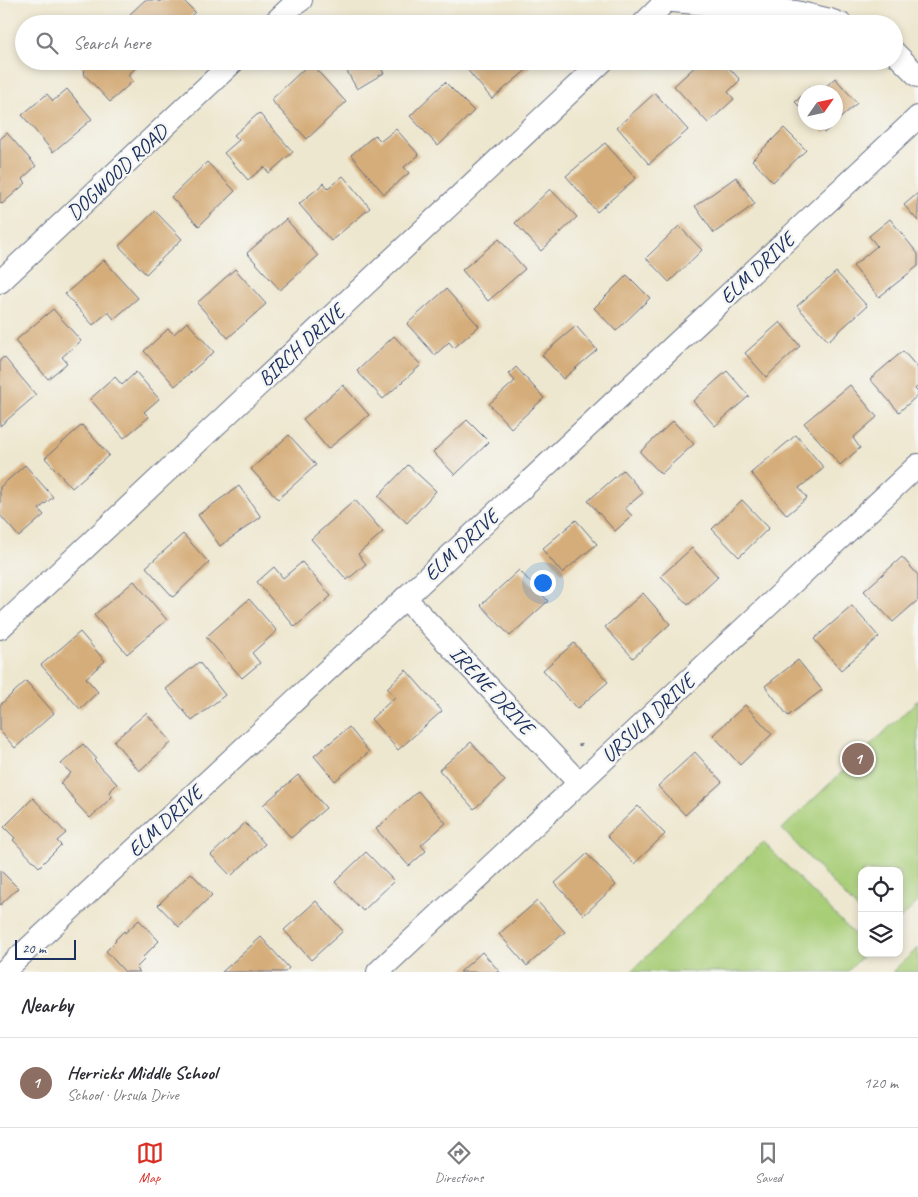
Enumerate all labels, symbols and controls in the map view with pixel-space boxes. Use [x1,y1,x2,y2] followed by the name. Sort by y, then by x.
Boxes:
[15,15,903,70] search box
[33,29,61,57] icon: search
[73,31,150,55] text: Search here
[798,85,843,130] north arrow
[61,117,174,225] street label: DOGWOOD ROAD
[714,225,802,309] street label: ELM DRIVE
[252,297,351,392] street label: BIRCH DRIVE
[418,502,506,586] street label: ELM DRIVE
[530,570,556,596] your location
[444,640,541,742] street label: IRENE DRIVE
[596,666,702,768] street label: URSULA DRIVE
[842,740,874,778] pin: 1
[122,778,210,862] street label: ELM DRIVE
[858,867,903,957] map controls
[858,867,903,912] button: locate
[858,912,903,957] button: layers
[15,937,76,960] scale bar
[22,940,46,957] text: 20 m
[20,992,73,1018] text: Nearby
[67,1061,217,1085] text: Herricks Middle School
[32,1073,40,1093] text: 1
[864,1073,898,1093] text: 120 m
[67,1085,179,1105] text: School · Ursula Drive
[136,1139,164,1186] tab: Map
[435,1139,483,1186] tab: Directions
[754,1139,782,1186] tab: Saved

